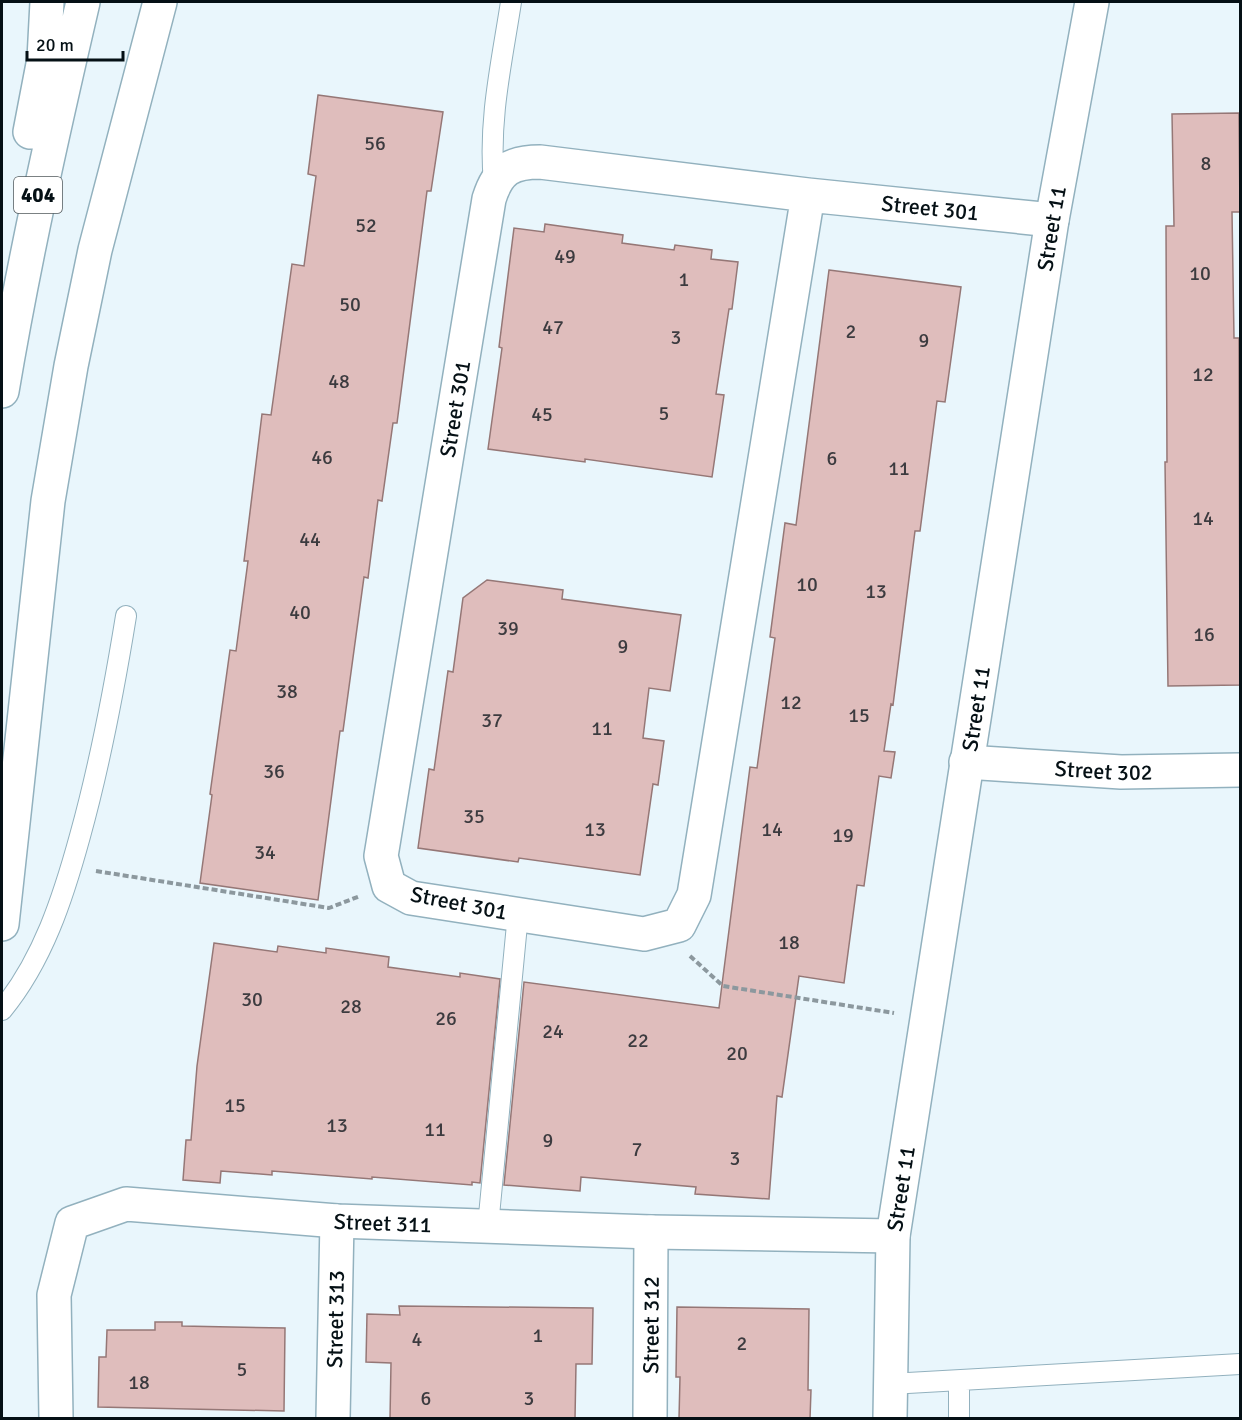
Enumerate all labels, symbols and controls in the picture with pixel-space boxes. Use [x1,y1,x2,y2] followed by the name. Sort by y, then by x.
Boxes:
[27,24,123,62] scale bar
[36,34,74,56] text: 20 m
[364,131,386,156] house number: 56
[1201,151,1211,176] house number: 8
[14,177,62,213] road number: 404
[1031,184,1072,273] street label: Street 11
[880,189,980,226] street label: Street 301
[355,213,377,238] house number: 52
[554,244,576,269] house number: 49
[1189,261,1211,286] house number: 10
[679,267,689,292] house number: 1
[339,292,361,317] house number: 50
[542,315,564,340] house number: 47
[846,319,856,344] house number: 2
[671,325,681,350] house number: 3
[919,328,929,353] house number: 9
[433,358,476,459] street label: Street 301
[1192,362,1214,387] house number: 12
[328,369,350,394] house number: 48
[659,401,669,426] house number: 5
[531,402,553,427] house number: 45
[311,445,333,470] house number: 46
[827,446,837,471] house number: 6
[888,456,910,481] house number: 11
[1192,506,1214,531] house number: 14
[299,527,321,552] house number: 44
[796,572,818,597] house number: 10
[865,579,887,604] house number: 13
[289,600,311,625] house number: 40
[497,616,519,641] house number: 39
[1193,622,1215,647] house number: 16
[618,634,628,659] house number: 9
[956,664,996,753] street label: Street 11
[276,679,298,704] house number: 38
[780,690,802,715] house number: 12
[848,703,870,728] house number: 15
[481,708,503,733] house number: 37
[591,716,613,741] house number: 11
[1054,754,1153,786] street label: Street 302
[263,759,285,784] house number: 36
[463,804,485,829] house number: 35
[584,817,606,842] house number: 13
[761,817,783,842] house number: 14
[832,823,854,848] house number: 19
[254,840,276,865] house number: 34
[408,880,510,926] street label: Street 301
[778,930,800,955] house number: 18
[241,987,263,1012] house number: 30
[340,994,362,1019] house number: 28
[435,1006,457,1031] house number: 26
[542,1019,564,1044] house number: 24
[627,1028,649,1053] house number: 22
[726,1041,748,1066] house number: 20
[224,1093,246,1118] house number: 15
[326,1113,348,1138] house number: 13
[424,1117,446,1142] house number: 11
[543,1128,553,1153] house number: 9
[632,1137,642,1162] house number: 7
[880,1144,920,1233] street label: Street 11
[730,1146,740,1171] house number: 3
[333,1207,432,1238] street label: Street 311
[321,1270,350,1368] street label: Street 313
[637,1276,664,1374] street label: Street 312
[533,1323,543,1348] house number: 1
[412,1327,423,1352] house number: 4
[737,1331,747,1356] house number: 2
[237,1357,247,1382] house number: 5
[128,1370,150,1395] house number: 18
[421,1386,431,1411] house number: 6
[524,1386,534,1411] house number: 3

